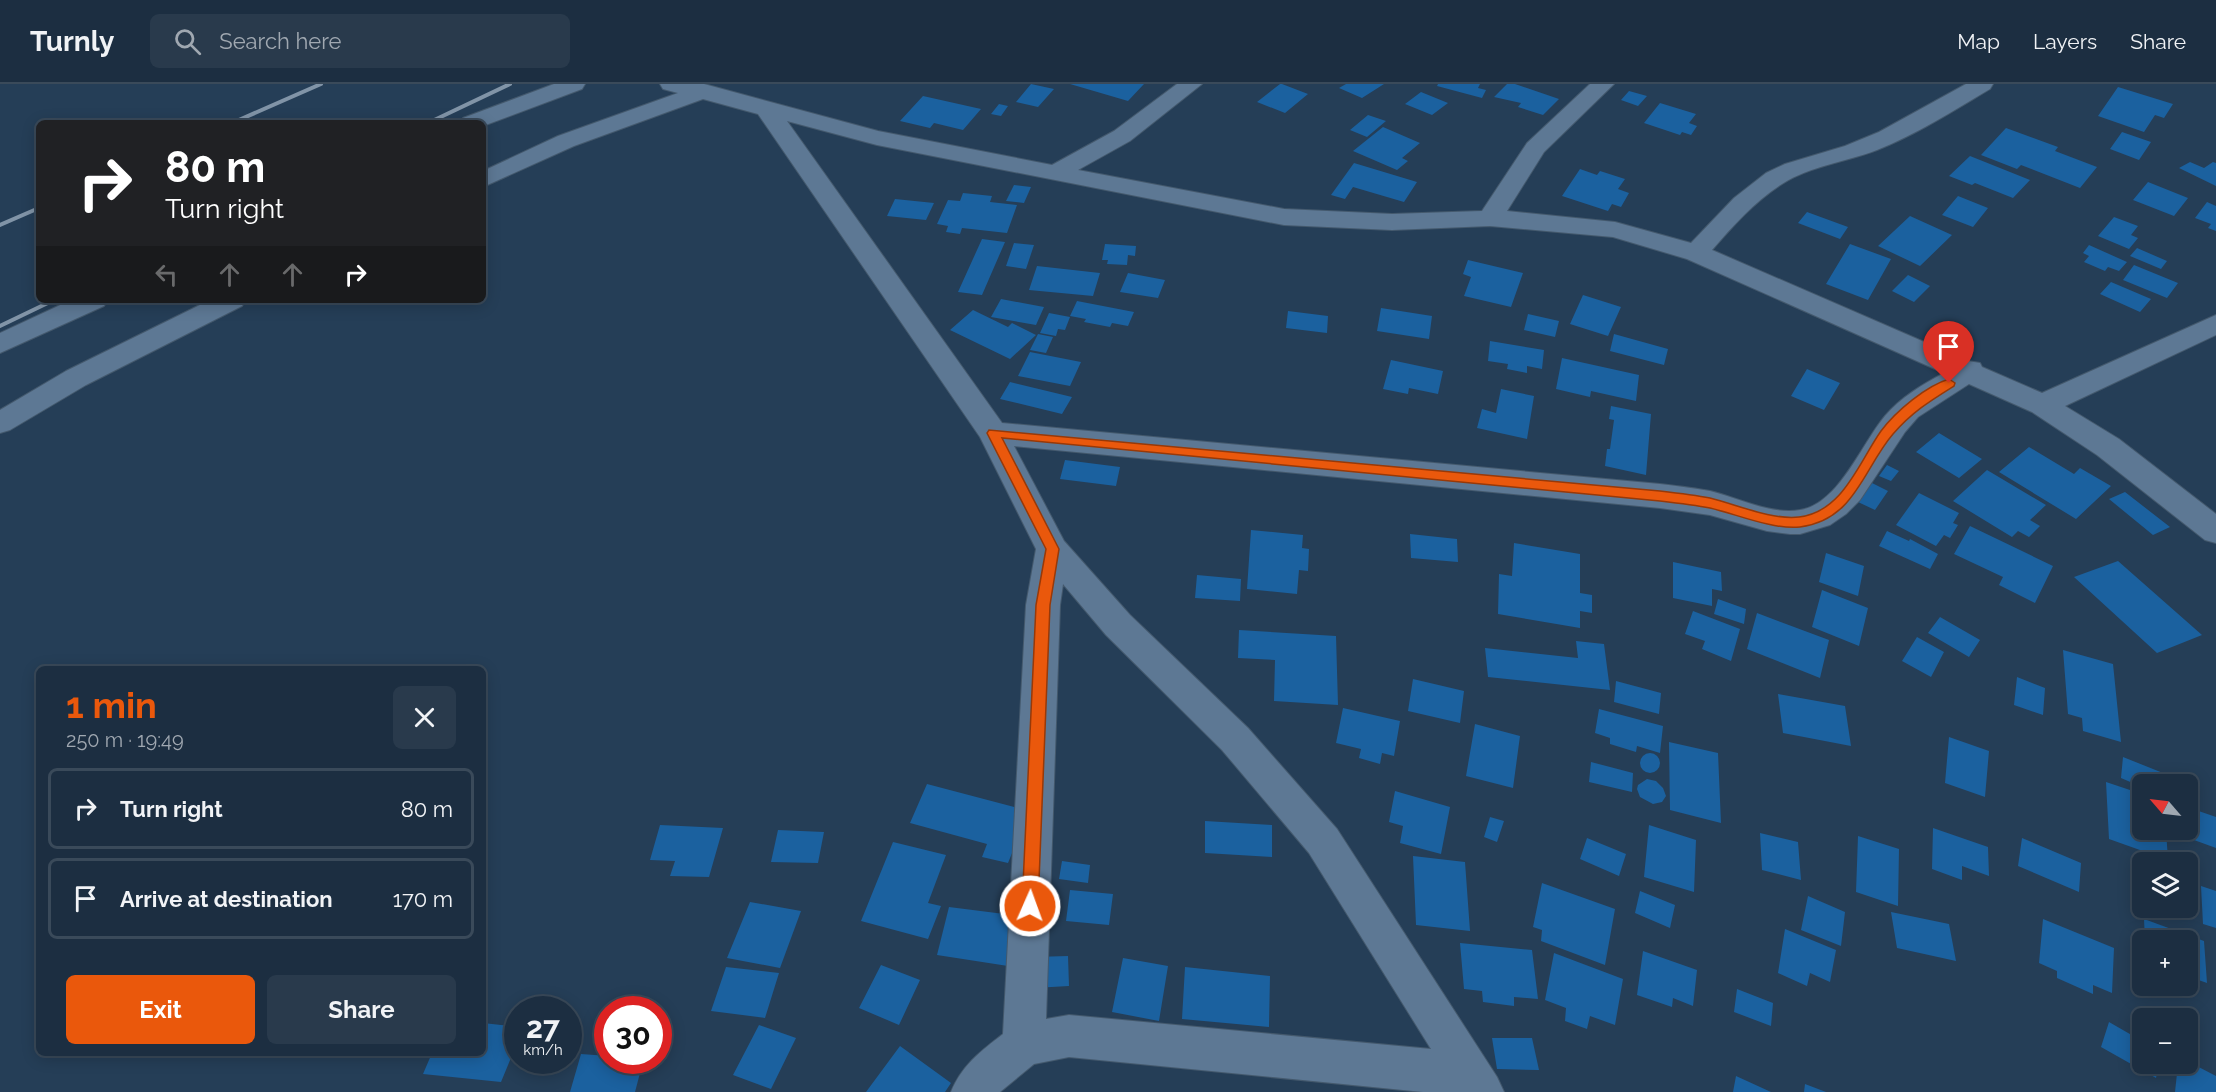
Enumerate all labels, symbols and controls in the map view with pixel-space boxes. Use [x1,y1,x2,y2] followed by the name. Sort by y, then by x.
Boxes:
[150,14,570,68] search box
[30,25,114,58] text: Turnly
[171,25,204,58] icon: search
[219,28,341,54] text: Search here
[1957,29,2000,54] text: Map
[2033,29,2097,54] text: Layers
[2130,29,2186,54] text: Share
[165,143,265,192] text: 80 m
[66,144,144,222] icon: right
[165,193,284,224] text: Turn right
[150,258,183,291] icon: left
[213,258,246,291] icon: ahead
[276,258,309,291] icon: ahead
[339,258,372,291] icon: right
[1923,321,1974,383] pin
[1932,330,1965,363] icon: arrive
[66,684,157,726] text: 1 min
[393,686,456,749] button: close
[66,728,184,752] text: 250 m · 19:49
[2132,774,2198,840] north arrow
[2132,774,2198,1074] map controls
[69,792,102,825] icon: right
[120,796,223,822] text: Turn right
[401,796,453,822] text: 80 m
[2132,852,2198,918] button: layers
[998,874,1062,938] position arrow
[69,882,102,915] icon: arrive
[120,886,333,912] text: Arrive at destination
[393,886,453,912] text: 170 m
[2132,930,2198,996] button: +
[66,975,255,1044] button: Exit
[267,975,456,1044] button: Share
[594,996,672,1074] speed limit sign: 30
[2132,1008,2198,1074] button: −
[526,1010,560,1045] text: 27
[523,1041,563,1059] text: km/h

